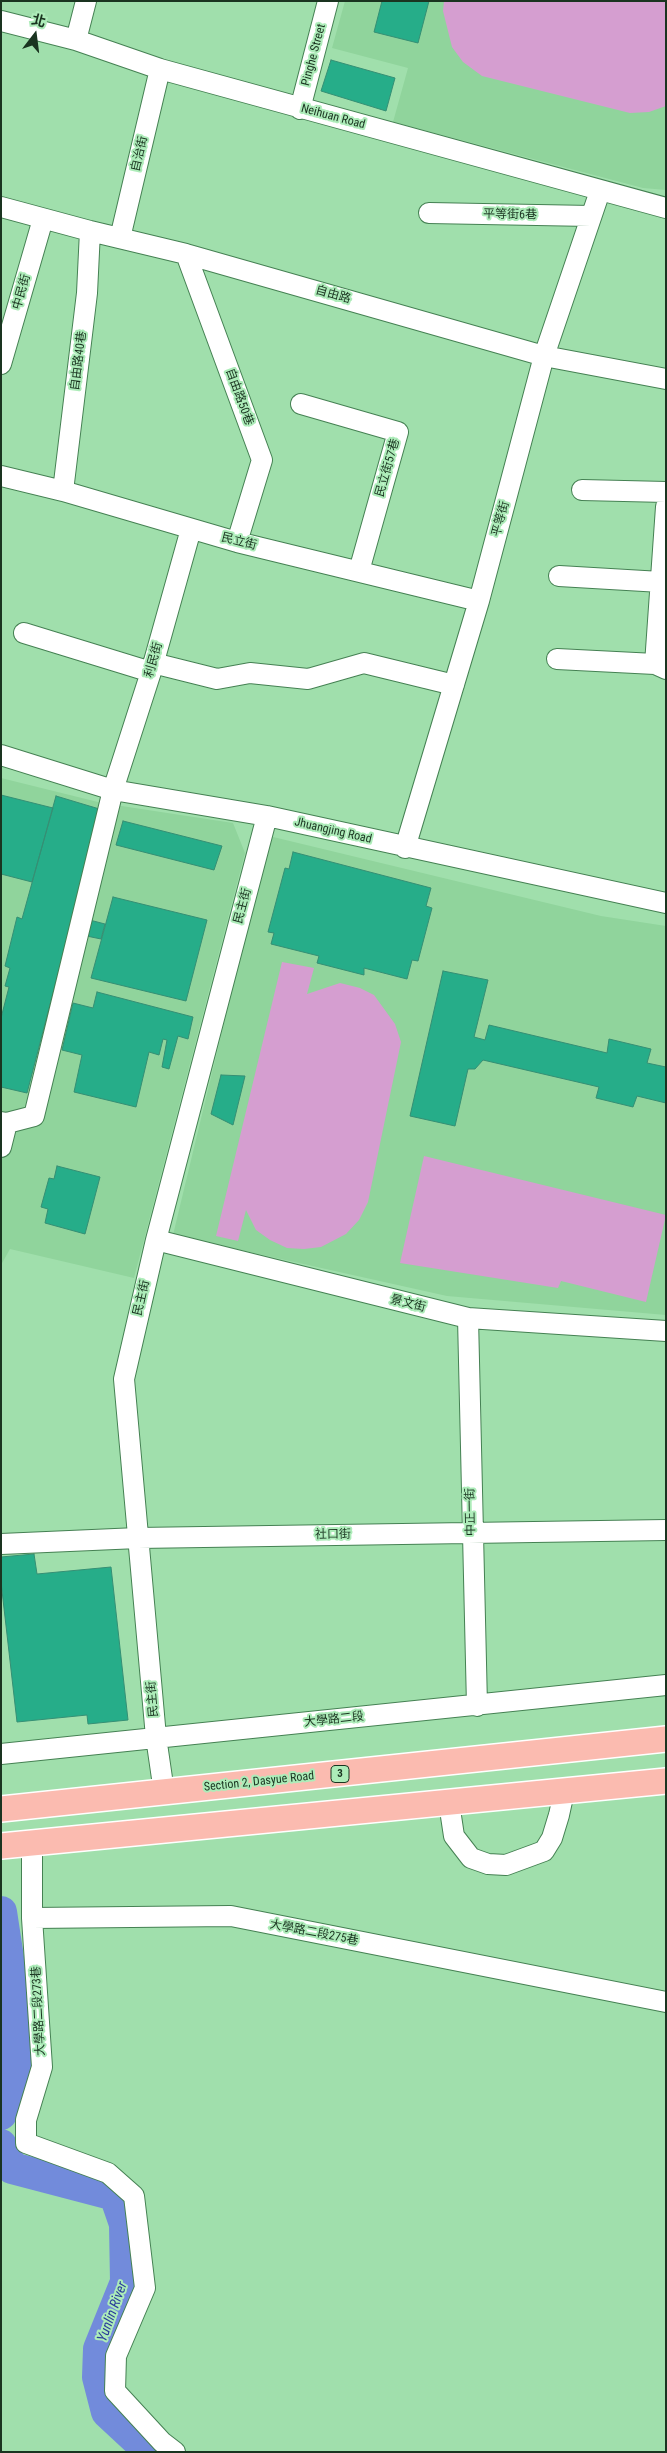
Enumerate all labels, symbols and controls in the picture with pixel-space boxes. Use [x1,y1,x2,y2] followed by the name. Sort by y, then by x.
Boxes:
[10,10,60,60] north arrow
[30,11,48,30] text: 北
[299,23,329,87] street label: Pinghe Street
[299,102,367,132] street label: Neihuan Road
[129,135,151,173] street label: 自治街
[483,207,537,223] street label: 平等街6巷
[10,273,34,311] street label: 中民街
[314,283,352,307] street label: 自由路
[68,330,90,392] street label: 自由路40巷
[222,366,256,428] street label: 自由路50巷
[373,437,403,499] street label: 民立街57巷
[489,500,513,538] street label: 平等街
[220,531,258,553] street label: 民立街
[142,641,166,679] street label: 利民街
[293,815,373,847] street label: Jhuangjing Road
[231,887,255,925] street label: 民主街
[131,1279,153,1317] street label: 民主街
[389,1293,427,1315] street label: 景文街
[463,1488,479,1536] street label: 中正一街
[315,1527,351,1543] street label: 社口街
[144,1680,162,1718] street label: 民主街
[303,1710,365,1730] street label: 大學路二段
[331,1766,349,1782] road number: 3
[203,1769,315,1795] street label: Section 2, Dasyue Road
[269,1917,359,1949] street label: 大學路二段275巷
[29,1966,49,2056] street label: 大學路二段273巷
[94,2280,132,2344] water label: Yunlin River

